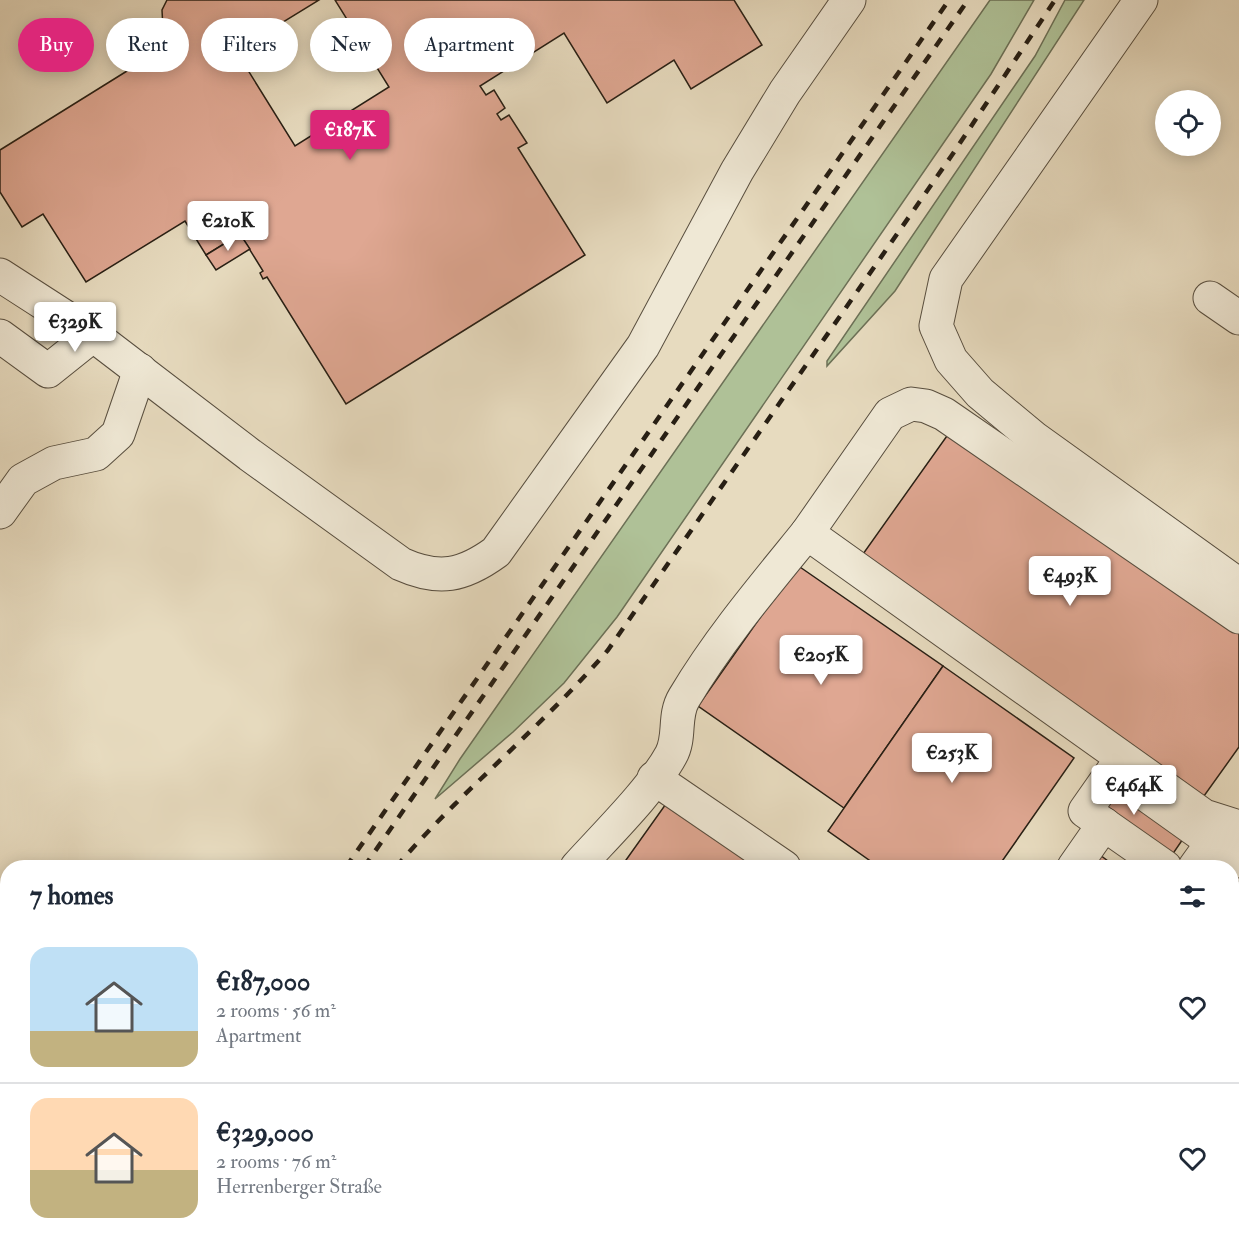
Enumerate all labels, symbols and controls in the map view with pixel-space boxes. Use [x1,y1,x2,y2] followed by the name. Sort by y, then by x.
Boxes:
[18,18,94,72] chip: Buy
[106,18,189,72] chip: Rent
[201,18,298,72] chip: Filters
[310,18,392,72] chip: New
[404,18,535,72] chip: Apartment
[1155,90,1221,156] map controls
[1155,90,1221,156] button: locate
[308,110,392,161] pin: €187K
[324,117,376,142] text: €187K
[186,201,270,252] pin: €210K
[201,208,255,233] text: €210K
[33,302,117,353] pin: €329K
[48,309,102,334] text: €329K
[1028,556,1112,607] pin: €493K
[1043,563,1097,588] text: €493K
[779,635,863,686] pin: €205K
[794,642,848,667] text: €205K
[910,733,994,784] pin: €253K
[926,740,978,765] text: €253K
[1092,765,1176,816] pin: €464K
[1105,772,1163,797] text: €464K
[30,880,113,912] text: 7 homes
[1176,880,1209,913] icon: filters
[216,966,310,998] text: €187,000
[78,971,150,1043] icon: home
[1176,991,1209,1024] icon: heart
[216,998,336,1023] text: 2 rooms · 56 m²
[216,1023,301,1048] text: Apartment
[216,1117,314,1149] text: €329,000
[78,1122,150,1194] icon: home
[1176,1142,1209,1175] icon: heart
[216,1149,336,1174] text: 2 rooms · 76 m²
[216,1174,382,1199] text: Herrenberger Straße

